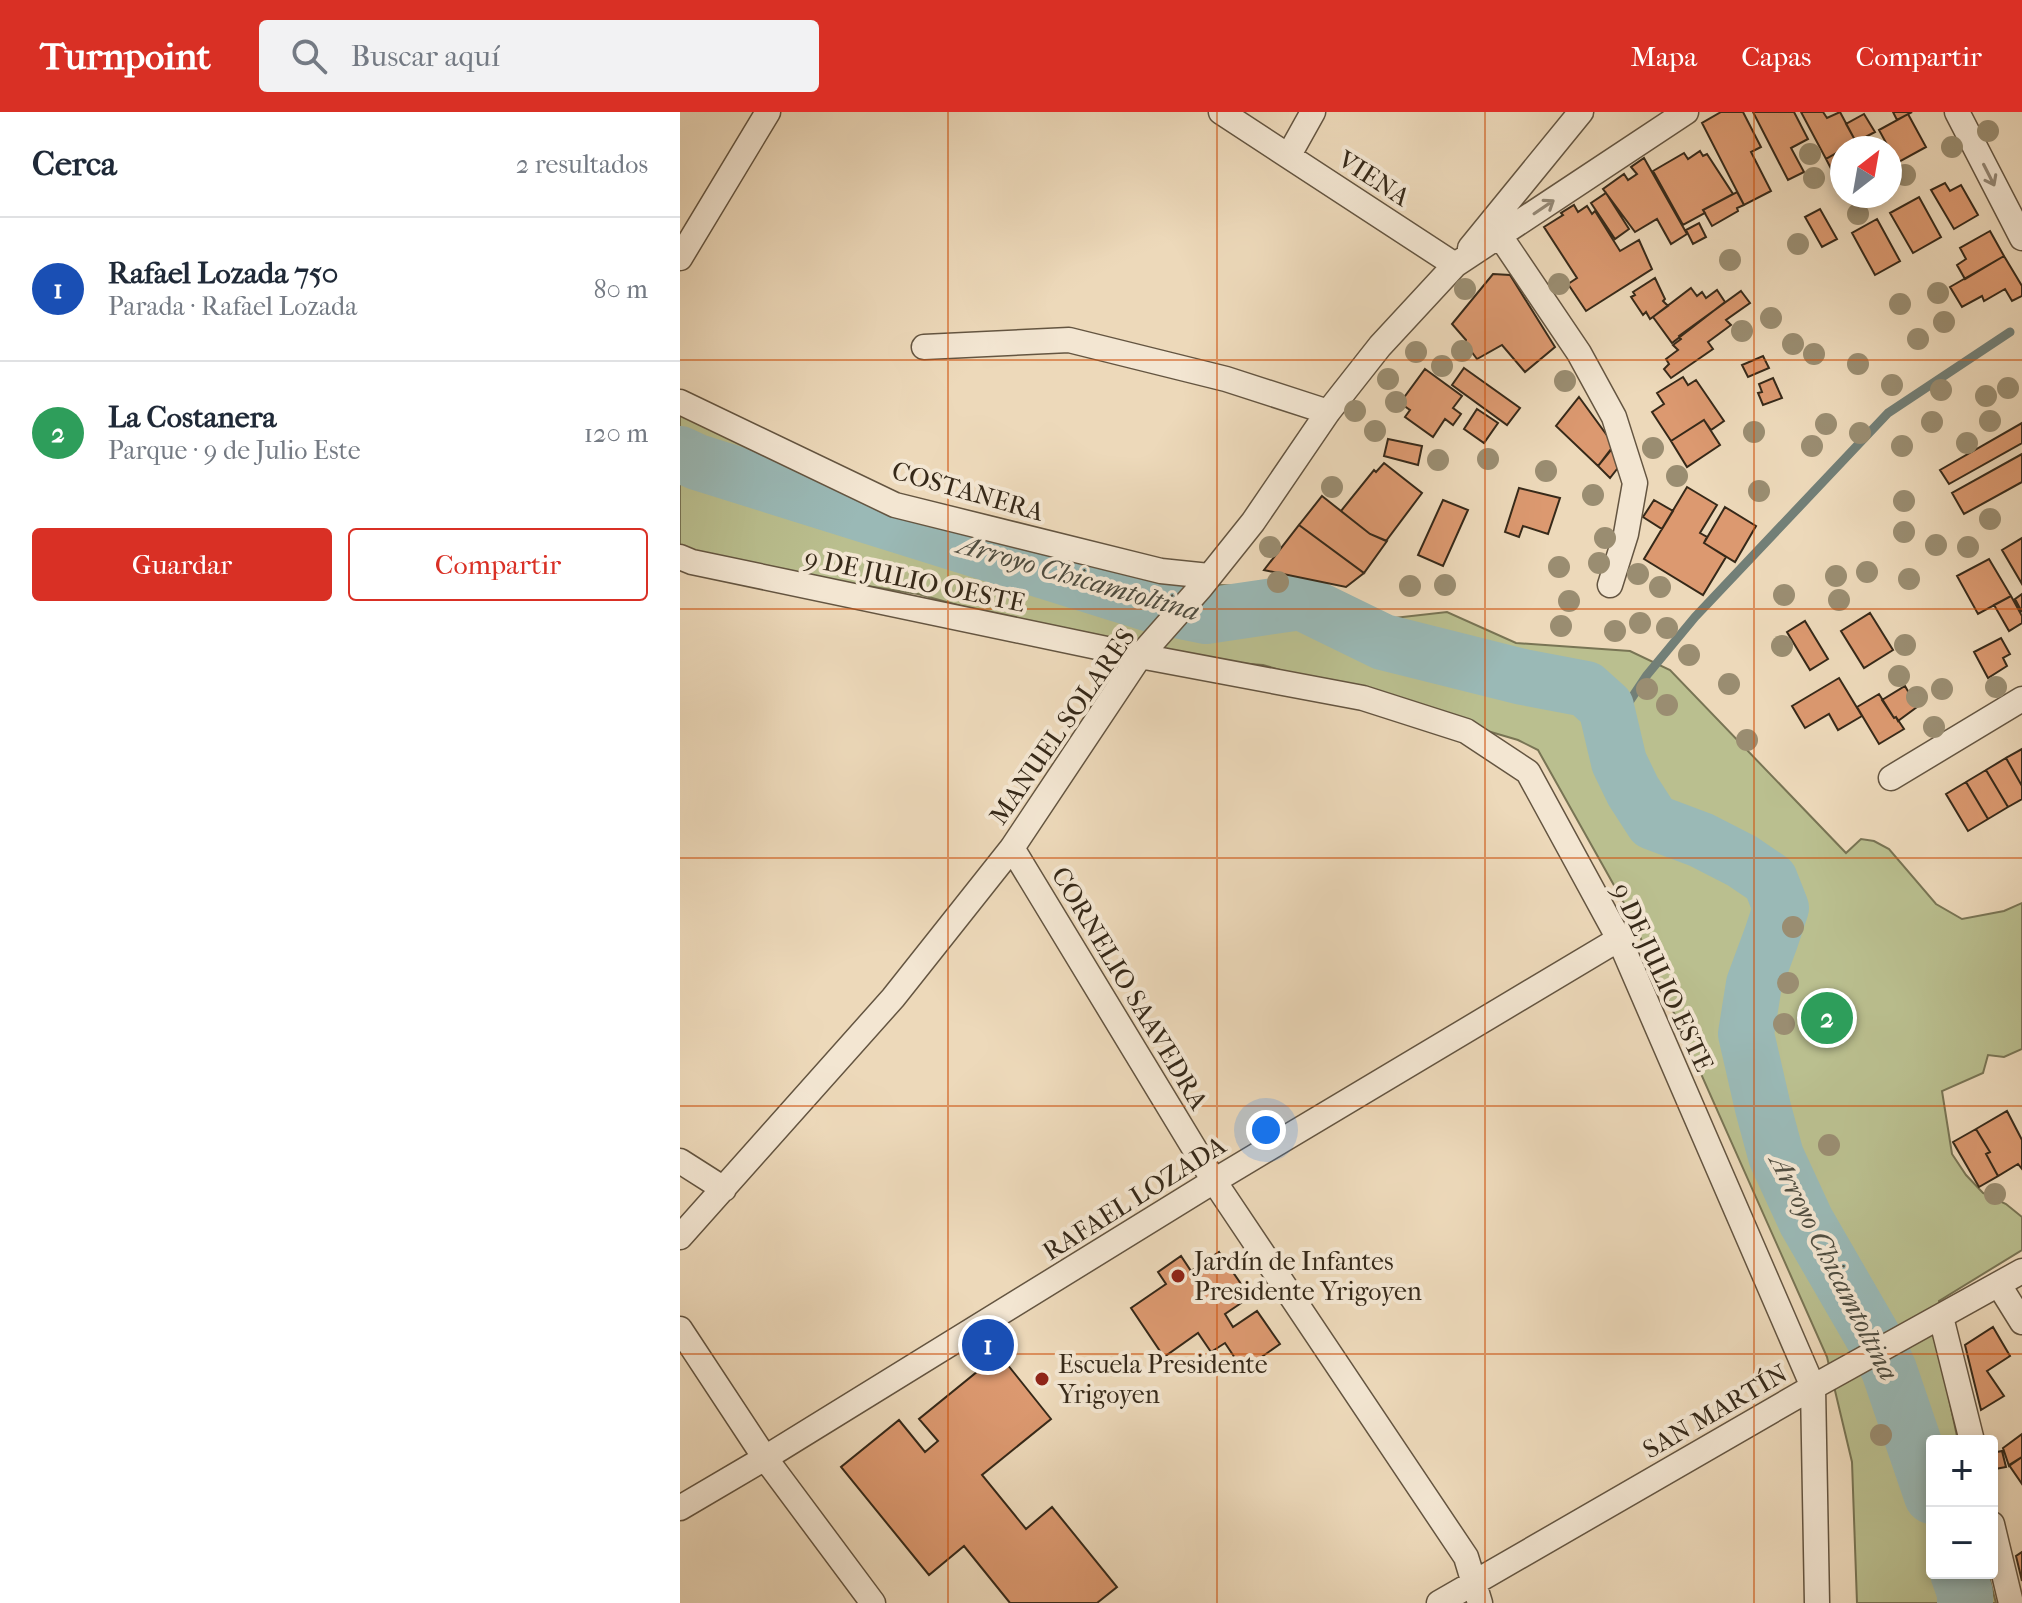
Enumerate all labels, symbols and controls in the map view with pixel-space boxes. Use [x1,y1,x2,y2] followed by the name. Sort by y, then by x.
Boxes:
[259,20,819,92] search box
[40,34,211,79] text: Turnpoint
[287,34,331,78] icon: search
[351,39,500,74] text: Buscar aquí
[1630,40,1697,73] text: Mapa
[1741,40,1811,73] text: Capas
[1855,40,1982,73] text: Compartir
[1830,136,1902,208] north arrow
[1331,143,1416,214] street label: VIENA
[32,144,117,184] text: Cerca
[516,149,648,180] text: 2 resultados
[1982,163,1998,186] one-way arrow
[1532,198,1555,214] one-way arrow
[108,256,338,291] text: Rafael Lozada 750
[53,274,63,305] text: 1
[593,274,648,305] text: 80 m
[108,291,357,322] text: Parada · Rafael Lozada
[108,400,276,435] text: La Costanera
[51,418,65,449] text: 2
[584,418,648,449] text: 120 m
[108,435,361,466] text: Parque · 9 de Julio Este
[888,455,1048,528] street label: COSTANERA
[952,526,1203,628] water label: Arroyo Chicamtoltina
[32,528,332,601] button: Guardar
[348,528,648,601] button: Compartir
[802,542,1028,619] street label: 9 DE JULIO OESTE
[983,622,1142,830] street label: MANUEL SOLARES
[1045,861,1215,1116] street label: CORNELIO SAAVEDRA
[1605,878,1720,1077] street label: 9 DE JULIO ESTE
[1801,988,1853,1048] pin: 2
[1246,1110,1286,1150] your location
[1037,1129,1232,1267] street label: RAFAEL LOZADA
[1762,1146,1906,1386] water label: Arroyo Chicamtoltina
[1192,1246,1422,1307] place label: Jardín de Infantes Presidente Yrigoyen
[1169,1267,1187,1285] marker: Jardín de Infantes Presidente Yrigoyen
[962,1315,1014,1375] pin: 1
[1057,1349,1268,1410] place label: Escuela Presidente Yrigoyen
[1637,1357,1793,1465] street label: SAN MARTÍN
[1033,1370,1051,1388] marker: Escuela Presidente Yrigoyen
[1926,1435,1998,1579] map controls
[1926,1435,1998,1507] button: +
[1926,1507,1998,1579] button: −

